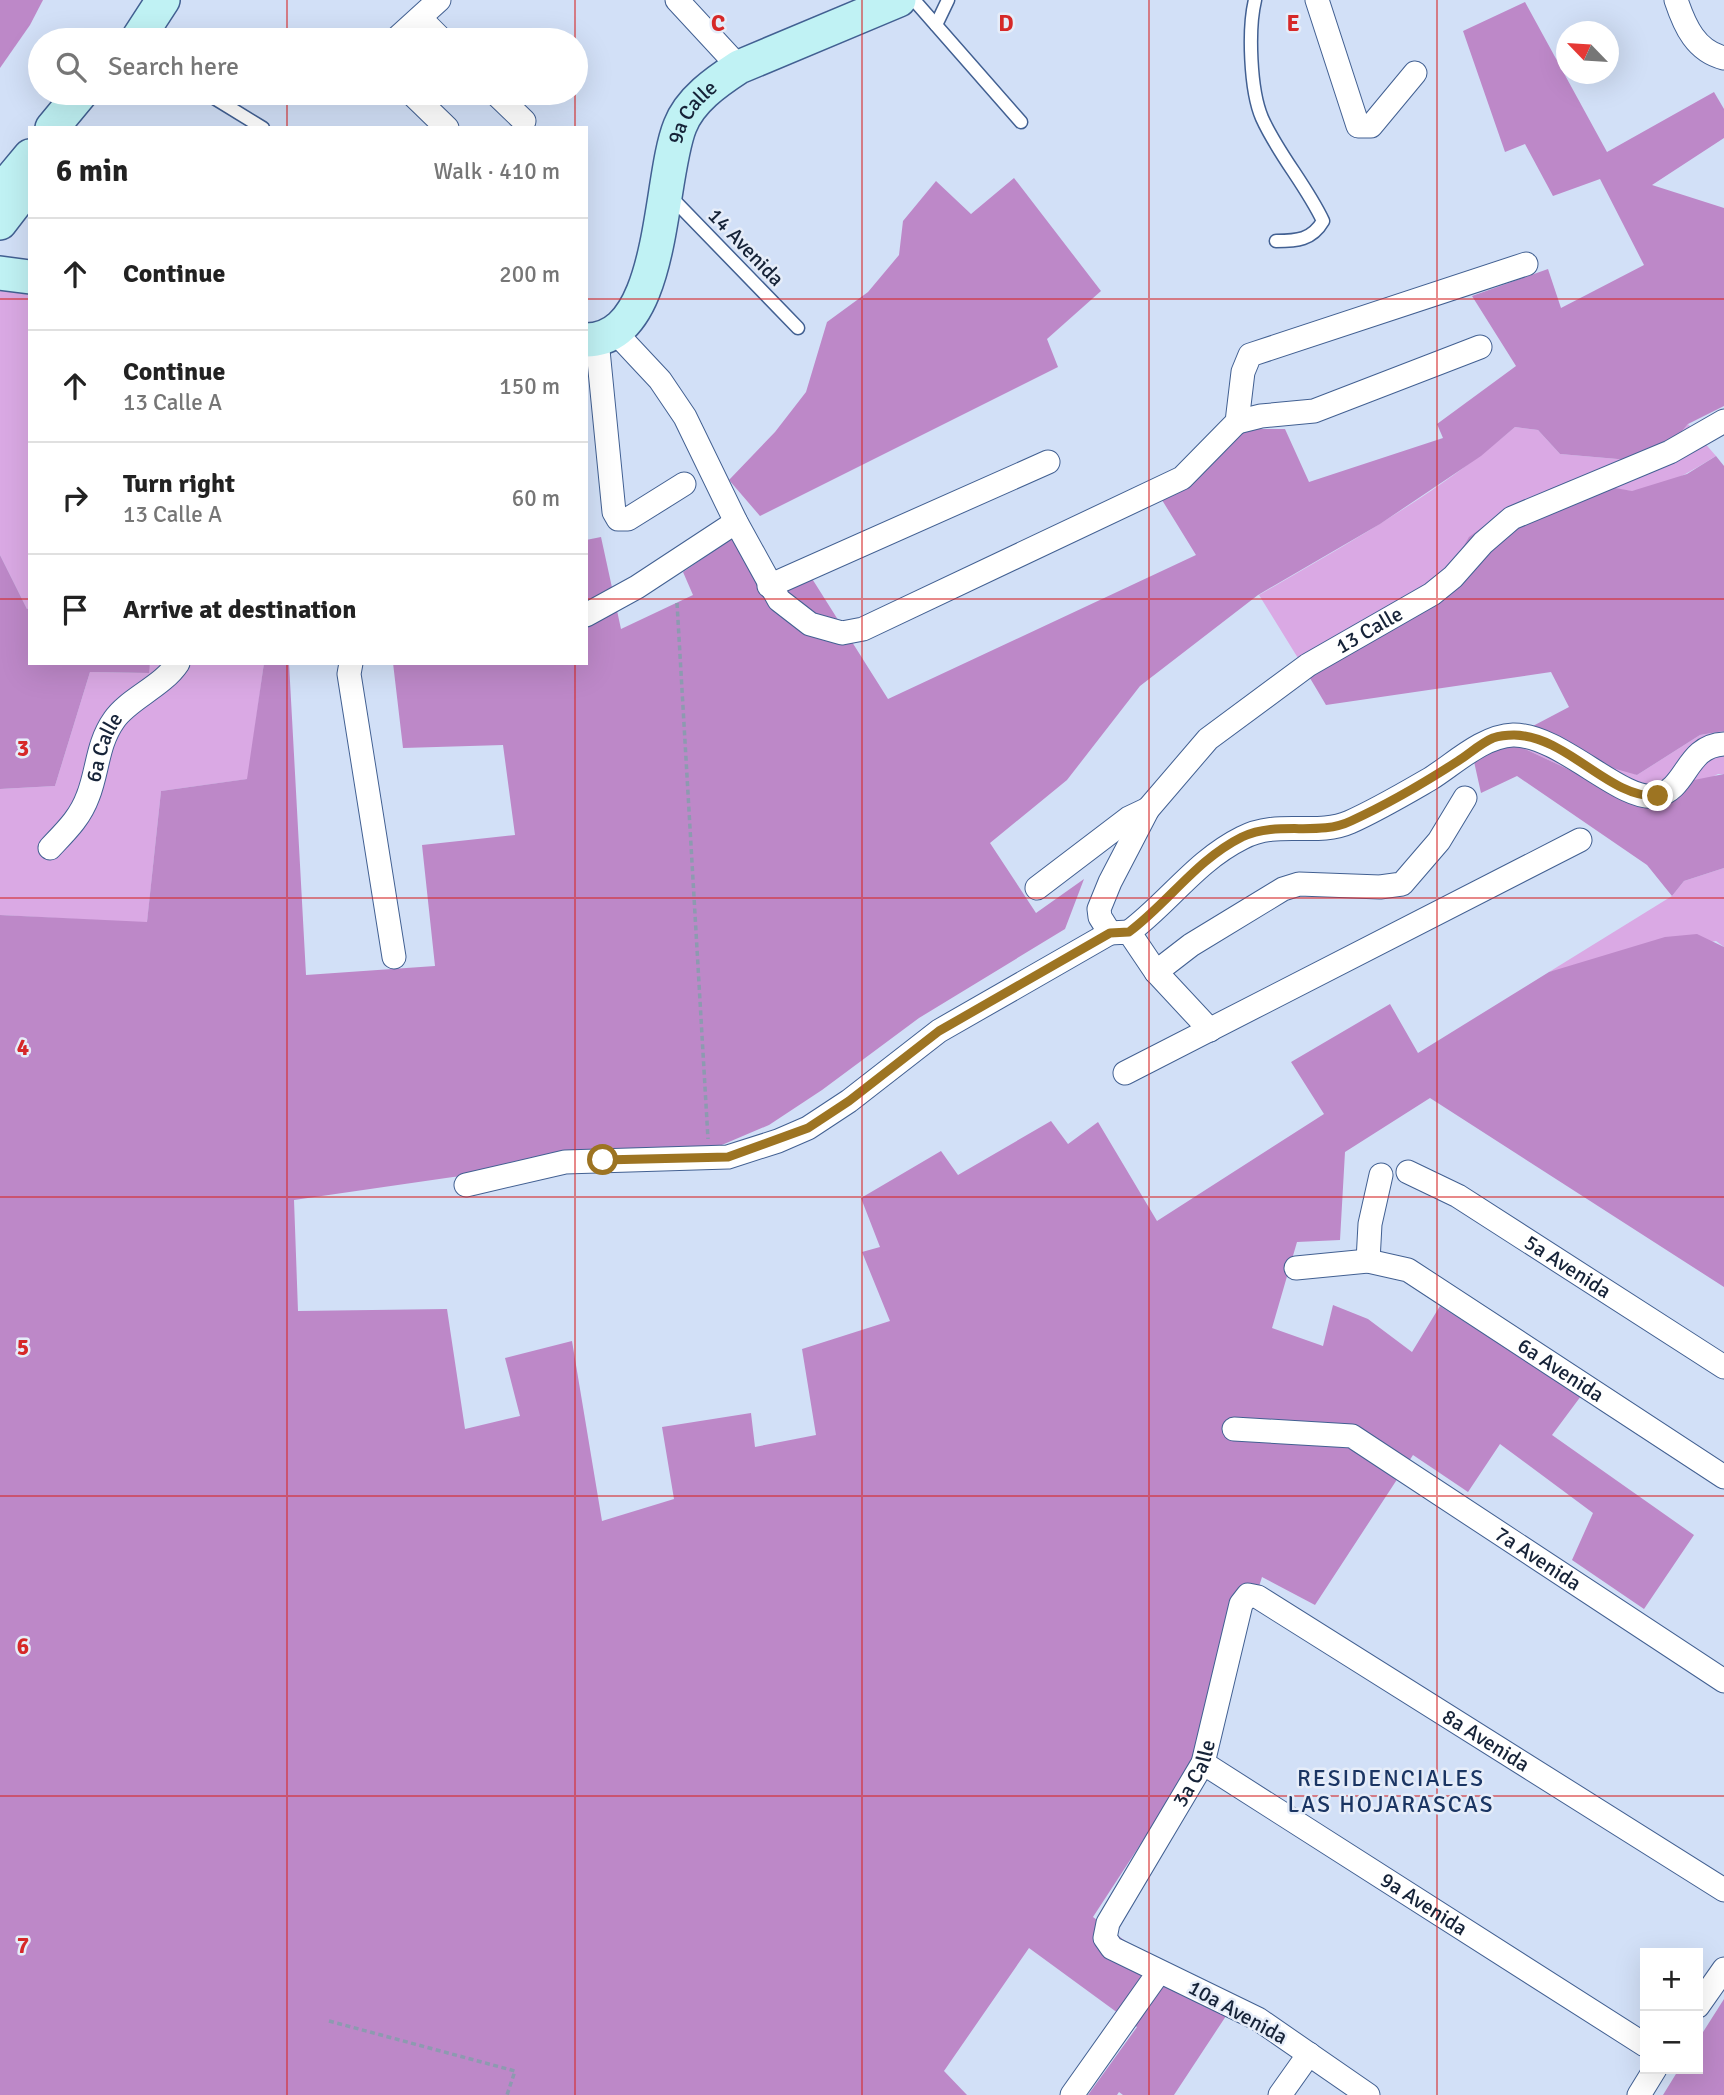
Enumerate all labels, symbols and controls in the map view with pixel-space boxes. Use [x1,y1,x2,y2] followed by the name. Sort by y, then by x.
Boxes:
[711,9,725,38] text: C
[998,9,1014,38] text: D
[1286,9,1300,38] text: E
[1556,21,1619,84] north arrow
[28,28,588,105] search box
[52,48,90,86] icon: search
[108,51,239,83] text: Search here
[662,74,722,147] street label: 9a Calle
[56,153,128,190] text: 6 min
[434,157,560,186] text: Walk · 410 m
[702,203,790,291] street label: 14 Avenida
[56,255,94,293] icon: ahead
[123,258,225,290] text: Continue
[499,260,560,289] text: 200 m
[123,356,225,388] text: Continue
[56,367,94,405] icon: ahead
[499,372,560,401] text: 150 m
[123,388,222,417] text: 13 Calle A
[123,468,235,500] text: Turn right
[56,479,94,517] icon: right
[512,484,560,513] text: 60 m
[123,500,222,529] text: 13 Calle A
[56,591,94,629] icon: arrive
[123,594,356,626] text: Arrive at destination
[1331,601,1407,659] street label: 13 Calle
[80,707,128,785] street label: 6a Calle
[17,734,29,763] text: 3
[1642,780,1673,811] route end
[17,1033,29,1062] text: 4
[587,1144,618,1175] route start
[1520,1229,1616,1304] street label: 5a Avenida
[1513,1332,1609,1408] street label: 6a Avenida
[17,1333,29,1362] text: 5
[1490,1521,1586,1596] street label: 7a Avenida
[17,1632,29,1661] text: 6
[1438,1703,1534,1777] street label: 8a Avenida
[1167,1737,1221,1812] street label: 3a Calle
[1287,1764,1495,1819] district label: RESIDENCIALES LAS HOJARASCAS
[1376,1867,1472,1941] street label: 9a Avenida
[17,1931,29,1960] text: 7
[1640,1948,1703,2074] map controls
[1640,1948,1703,2011] button: +
[1184,1974,1292,2050] street label: 10a Avenida
[1640,2011,1703,2074] button: −

